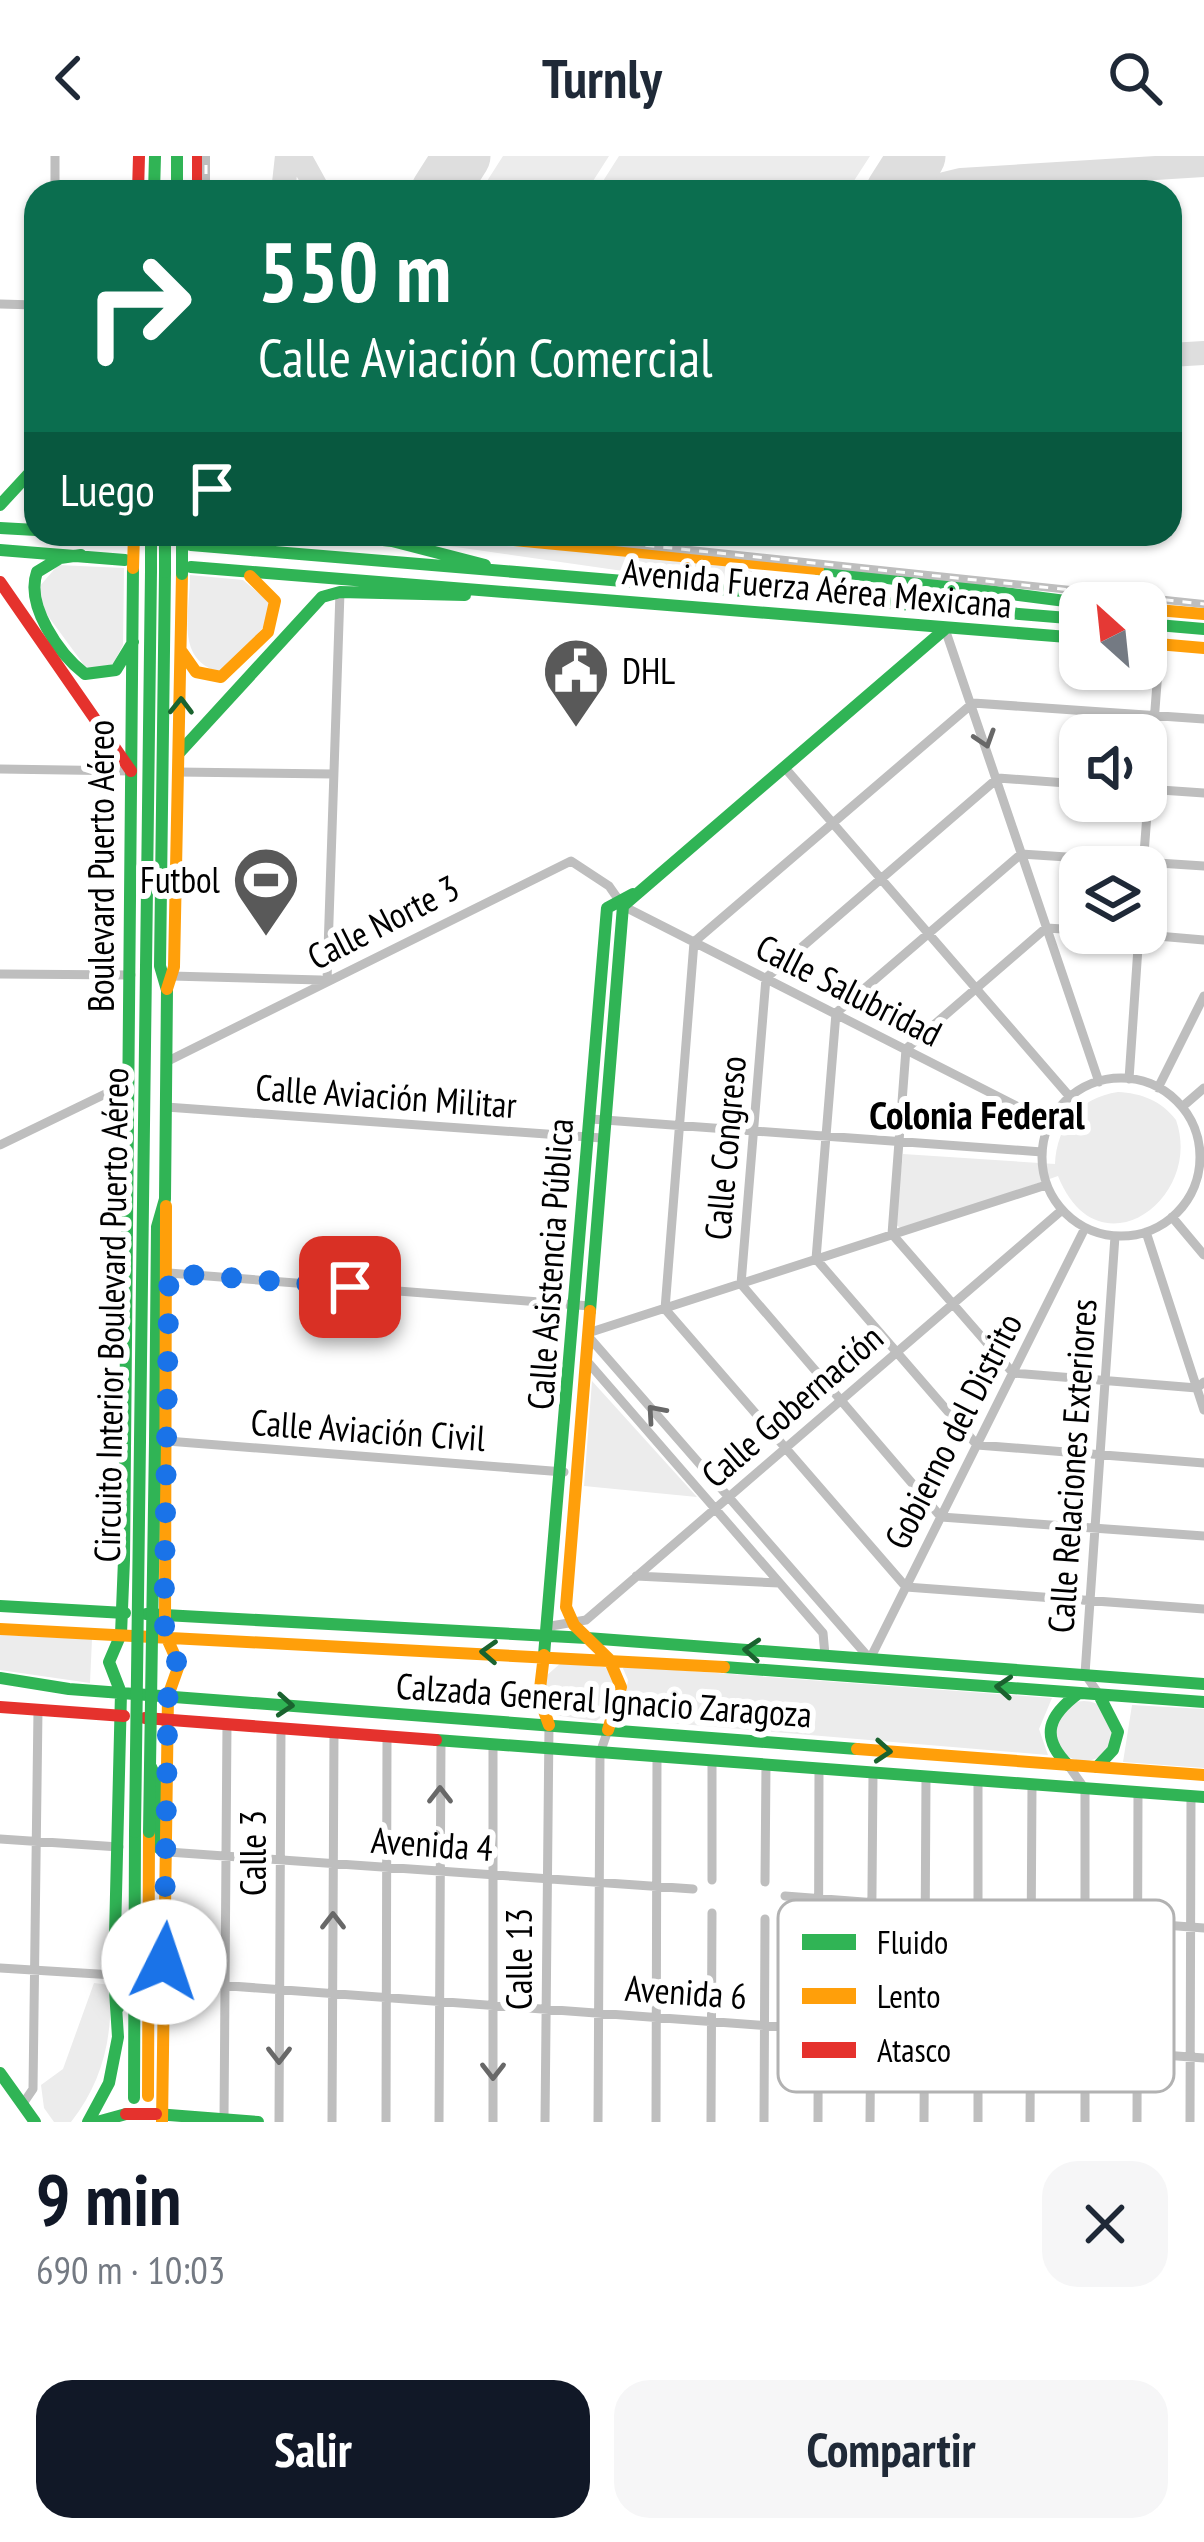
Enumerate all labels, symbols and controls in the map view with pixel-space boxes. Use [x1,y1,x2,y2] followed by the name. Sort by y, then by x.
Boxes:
[542,43,662,113] text: Turnly
[36,45,102,111] icon: back
[1102,45,1168,111] icon: search
[258,216,451,325] text: 550 m
[60,228,216,384] icon: right
[258,322,713,392] text: Calle Aviación Comercial
[179,456,245,522] icon: arrive
[60,460,155,518] text: Luego
[620,547,1014,628] street label: Avenida Fuerza Aérea Mexicana
[1059,582,1167,690] north arrow
[1059,582,1167,954] map controls
[541,636,611,730] public building icon: DHL
[622,647,675,694] place label: DHL
[168,696,194,715] one-way arrow
[1059,714,1167,822] button: sound
[77,720,124,1012] street label: Boulevard Puerto Aéreo
[970,728,995,749] one-way arrow
[231,845,301,939] sports icon: Futbol
[1059,846,1167,954] button: layers
[140,856,221,903] place label: Futbol
[299,863,466,980] street label: Calle Norte 3
[748,923,950,1056] street label: Calle Salubridad
[693,1054,756,1242] street label: Calle Congreso
[254,1063,518,1128] street label: Calle Aviación Militar
[83,1067,138,1563] street label: Circuito Interior Boulevard Puerto Aéreo
[869,1089,1085,1140] district label: Colonia Federal
[516,1117,583,1411] street label: Calle Asistencia Pública
[299,1236,401,1338] pin
[317,1254,383,1320] icon: arrive
[1036,1297,1107,1635] street label: Calle Relaciones Exteriores
[873,1305,1032,1557] street label: Gobierno del Distrito
[691,1314,892,1497] street label: Calle Gobernación
[249,1398,487,1461] street label: Calle Aviación Civil
[648,1405,669,1426] one-way arrow
[742,1638,761,1664] one-way arrow
[479,1640,498,1666] one-way arrow
[395,1662,813,1737] street label: Calzada General Ignacio Zaragoza
[994,1675,1013,1701] one-way arrow
[276,1692,295,1718] one-way arrow
[874,1738,893,1764] one-way arrow
[427,1785,453,1804] one-way arrow
[229,1810,276,1896] street label: Calle 3
[369,1816,495,1871] street label: Avenida 4
[101,1899,227,2025] position arrow
[778,1900,1174,2092] legend
[495,1908,542,2010] street label: Calle 13
[320,1911,346,1929] one-way arrow
[877,1920,948,1963] text: Fluido
[623,1964,749,2019] street label: Avenida 6
[877,1974,940,2017] text: Lento
[877,2028,951,2071] text: Atasco
[266,2047,292,2065] one-way arrow
[480,2063,506,2081] one-way arrow
[36,2152,181,2245] text: 9 min
[1042,2161,1168,2287] button: close
[36,2244,225,2295] text: 690 m · 10:03
[36,2380,590,2518] button: Salir
[614,2380,1168,2518] button: Compartir

